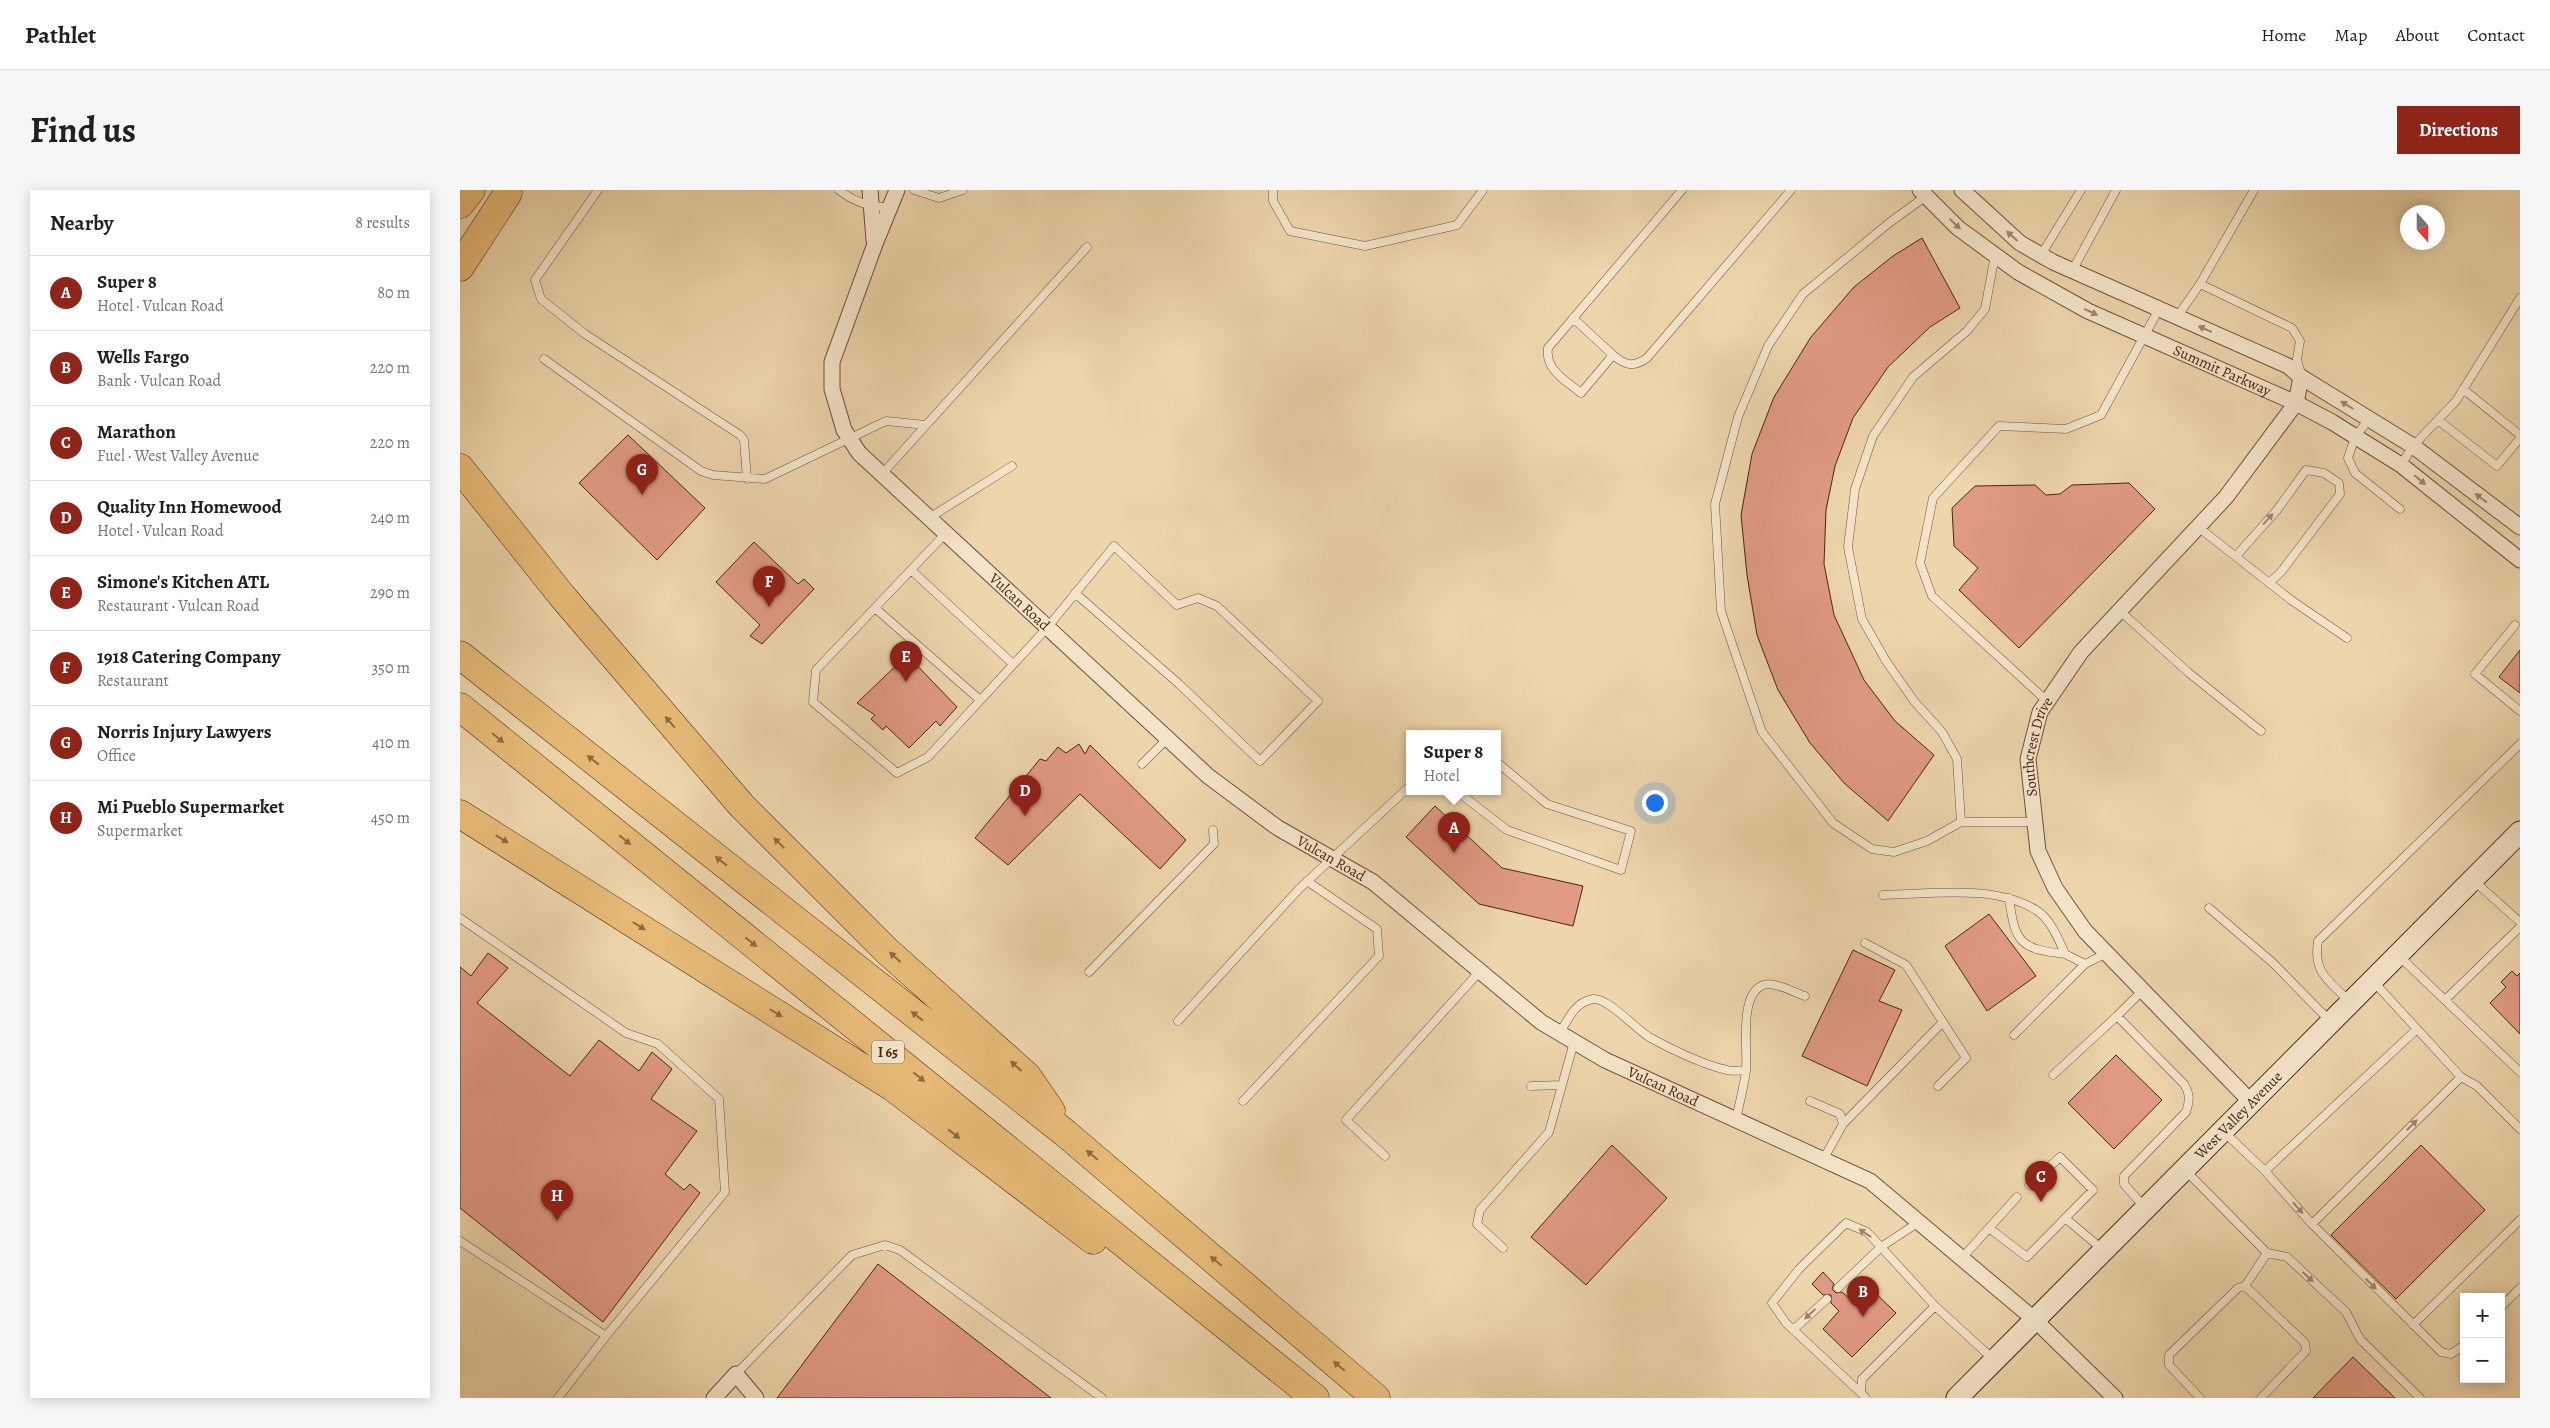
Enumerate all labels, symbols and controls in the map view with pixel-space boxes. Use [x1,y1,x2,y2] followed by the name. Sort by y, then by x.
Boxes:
[25,19,96,51] text: Pathlet
[2261,23,2306,47] text: Home
[2334,23,2367,47] text: Map
[2395,23,2439,47] text: About
[2467,23,2525,47] text: Contact
[30,106,136,154] text: Find us
[2397,106,2520,154] button: Directions
[2400,205,2445,250] north arrow
[50,209,113,237] text: Nearby
[355,212,410,234] text: 8 results
[1948,218,1960,230] one-way arrow
[2005,230,2018,241] one-way arrow
[97,269,157,295] text: Super 8
[61,282,71,304] text: A
[377,282,410,304] text: 80 m
[97,295,224,317] text: Hotel · Vulcan Road
[2084,308,2098,316] one-way arrow
[2198,325,2212,333] one-way arrow
[2170,340,2275,401] street label: Summit Parkway
[97,344,189,370] text: Wells Fargo
[61,357,71,379] text: B
[370,357,410,379] text: 220 m
[97,370,221,392] text: Bank · Vulcan Road
[2341,401,2354,410] one-way arrow
[97,419,176,445] text: Marathon
[61,432,71,454] text: C
[370,432,410,454] text: 220 m
[97,445,259,467] text: Fuel · West Valley Avenue
[626,454,658,495] pin: G
[2413,475,2426,486] one-way arrow
[2475,492,2488,503] one-way arrow
[97,494,282,520] text: Quality Inn Homewood
[60,507,72,529] text: D
[370,507,410,529] text: 240 m
[2262,514,2274,526] one-way arrow
[97,520,224,542] text: Hotel · Vulcan Road
[753,566,785,607] pin: F
[984,568,1055,635] street label: Vulcan Road
[97,569,269,595] text: Simone's Kitchen ATL
[61,582,71,604] text: E
[370,582,410,604] text: 290 m
[97,595,259,617] text: Restaurant · Vulcan Road
[890,641,922,682] pin: E
[97,644,281,670] text: 1918 Catering Company
[62,657,70,679] text: F
[371,657,410,679] text: 350 m
[97,670,169,692] text: Restaurant
[2018,693,2058,798] street label: Southcrest Drive
[665,716,676,729] one-way arrow
[97,719,272,745] text: Norris Injury Lawyers
[1406,730,1501,795] popup
[61,732,71,754] text: G
[372,732,410,754] text: 410 m
[491,733,505,743] one-way arrow
[1424,739,1483,765] text: Super 8
[97,745,136,767] text: Office
[587,755,600,766] one-way arrow
[1424,765,1460,787] text: Hotel
[1009,775,1041,816] pin: D
[1642,790,1668,816] your location
[97,794,284,820] text: Mi Pueblo Supermarket
[60,807,72,829] text: H
[371,807,410,829] text: 450 m
[1438,812,1470,853] pin: A
[97,820,183,842] text: Supermarket
[1292,830,1370,886] street label: Vulcan Road
[618,834,631,845] one-way arrow
[495,835,508,844] one-way arrow
[773,837,785,849] one-way arrow
[715,855,728,866] one-way arrow
[633,921,646,931] one-way arrow
[744,936,757,947] one-way arrow
[889,951,901,963] one-way arrow
[770,1008,783,1018] one-way arrow
[911,1010,924,1021] one-way arrow
[872,1040,904,1064] road number: I 65
[1010,1060,1022,1072] one-way arrow
[1623,1061,1703,1112] street label: Vulcan Road
[2189,1066,2287,1164] street label: West Valley Avenue
[912,1071,925,1082] one-way arrow
[2406,1119,2418,1131] one-way arrow
[947,1129,961,1139] one-way arrow
[1086,1150,1099,1161] one-way arrow
[2025,1161,2057,1202] pin: C
[541,1180,573,1221] pin: H
[2292,1201,2304,1213] one-way arrow
[1858,1228,1872,1238] one-way arrow
[1210,1255,1222,1267] one-way arrow
[2301,1271,2313,1283] one-way arrow
[1847,1276,1879,1317] pin: B
[2365,1277,2377,1289] one-way arrow
[2460,1293,2505,1383] map controls
[2460,1293,2505,1338] button: +
[1804,1309,1816,1320] one-way arrow
[2460,1338,2505,1383] button: −
[1333,1361,1346,1372] one-way arrow

